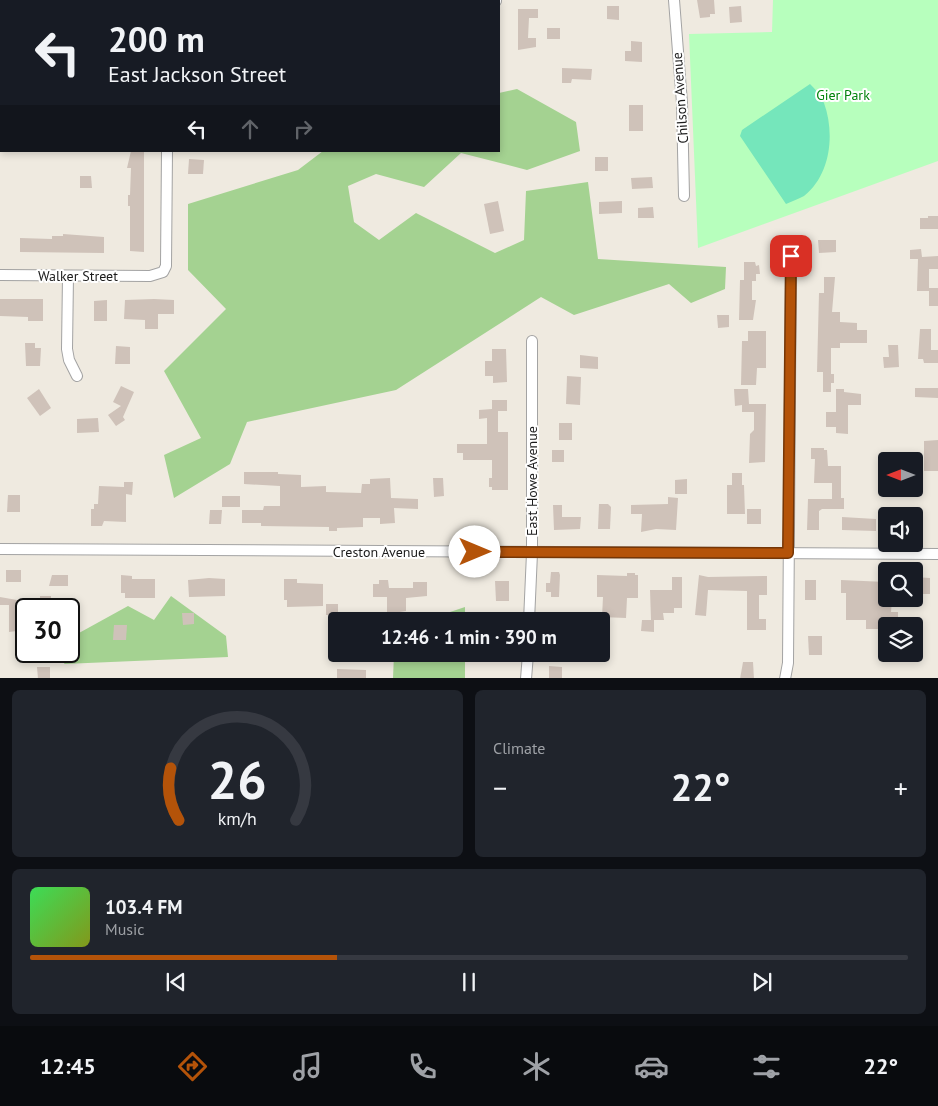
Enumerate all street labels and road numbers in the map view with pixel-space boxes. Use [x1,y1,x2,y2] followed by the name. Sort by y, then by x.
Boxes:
[668,52,692,144] street label: Chilson Avenue
[38,267,118,285] street label: Walker Street
[523,426,541,536] street label: East Howe Avenue
[333,543,425,561] street label: Creston Avenue

